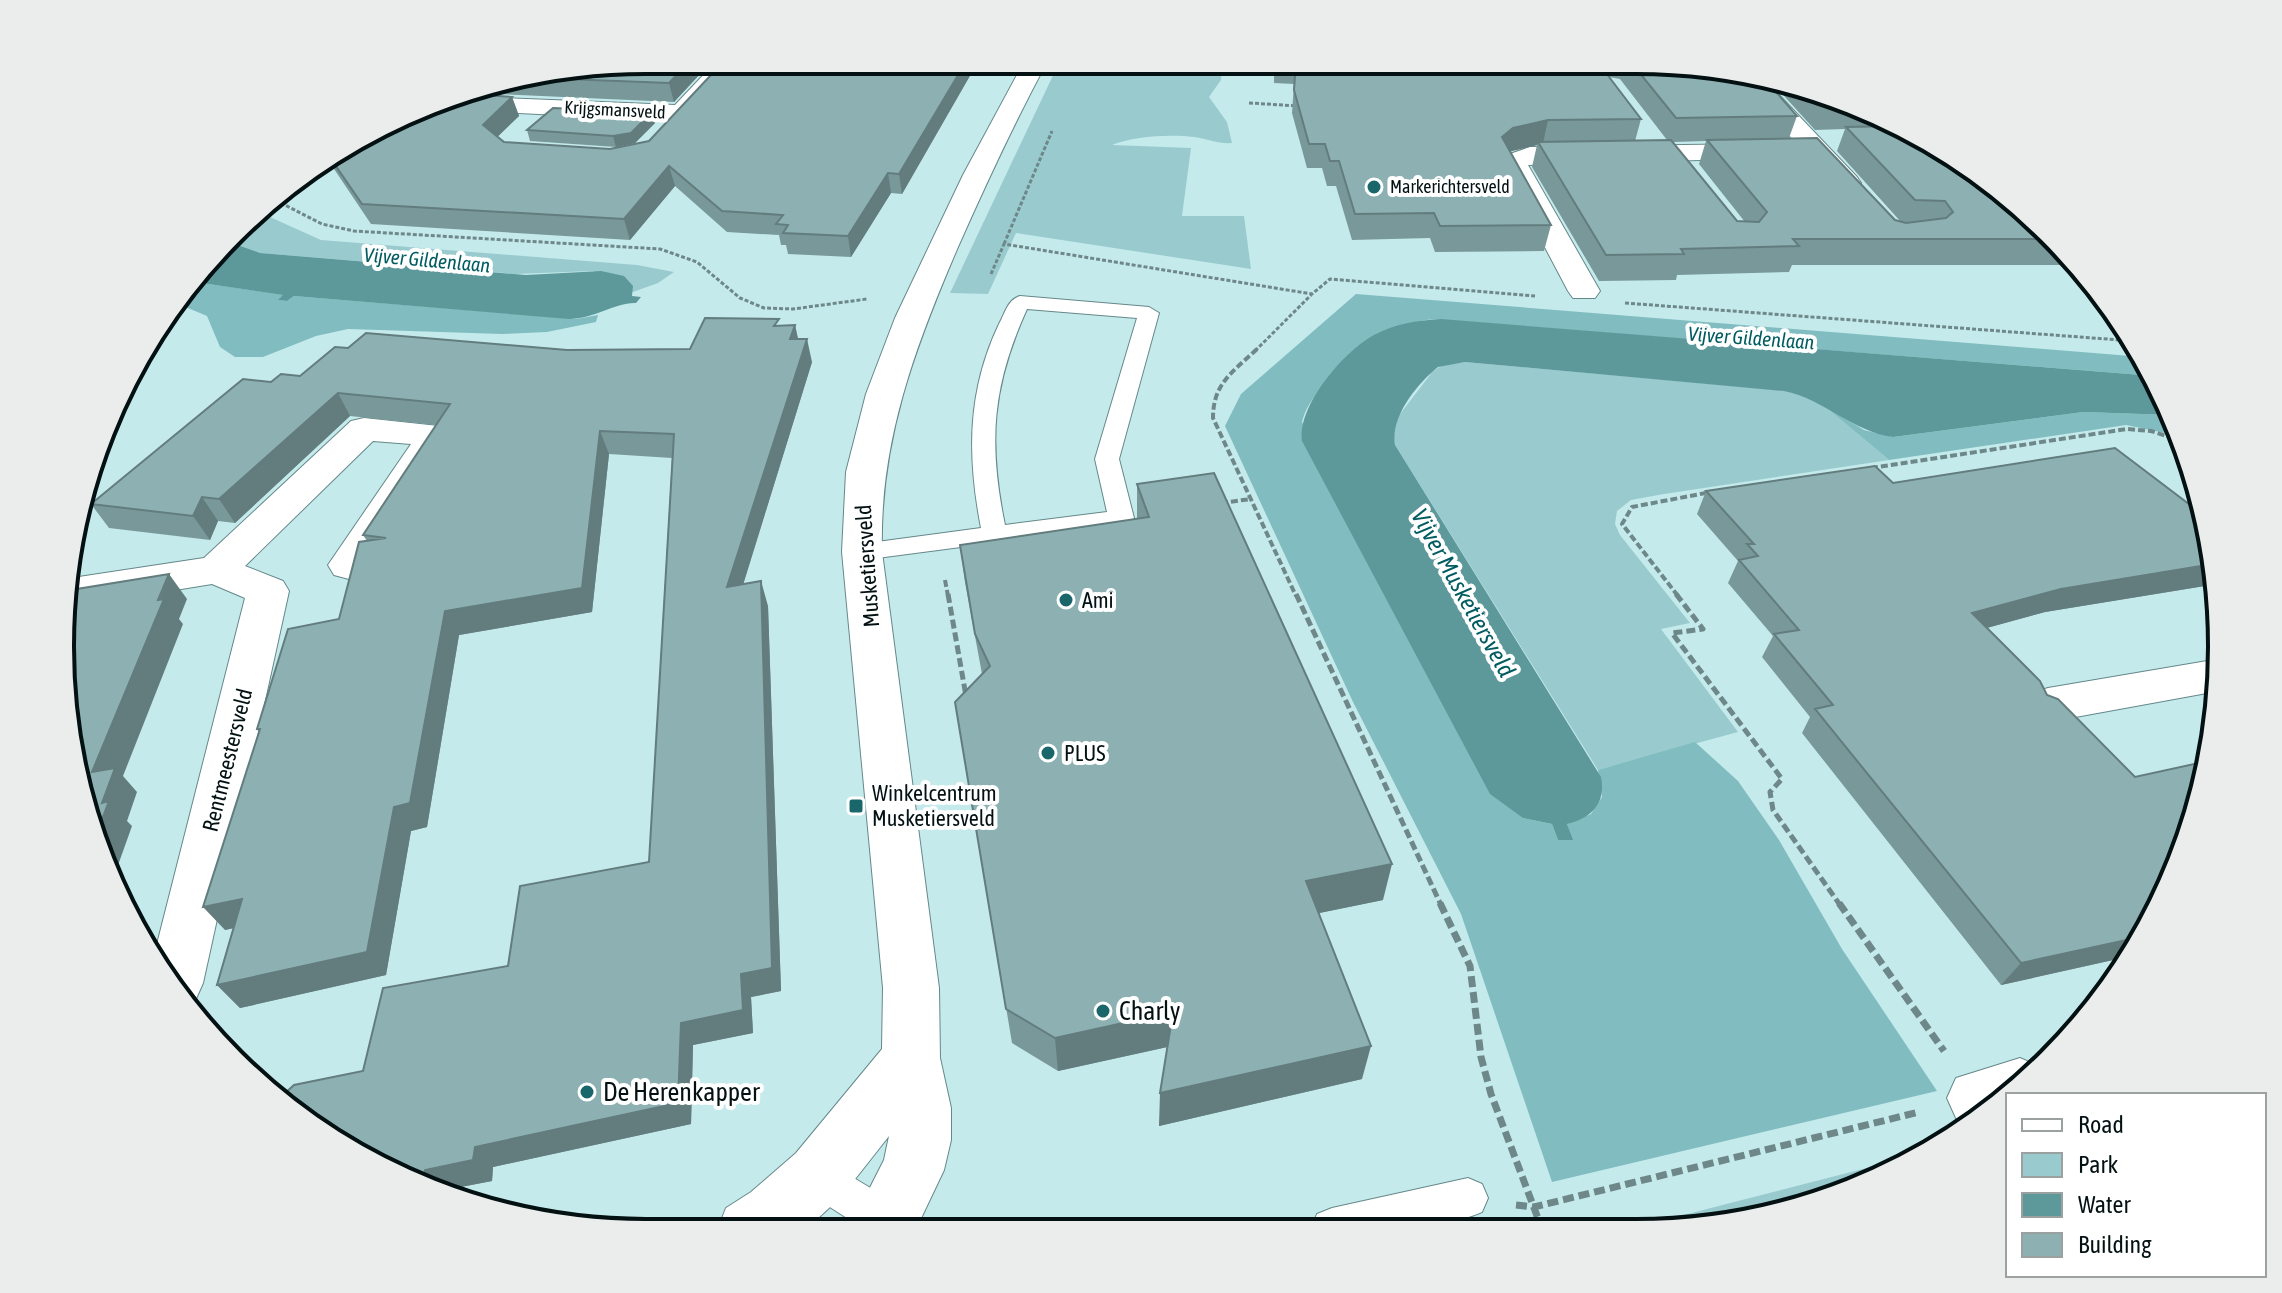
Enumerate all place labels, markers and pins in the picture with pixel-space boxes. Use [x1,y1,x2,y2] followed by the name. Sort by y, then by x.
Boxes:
[1390,176,1510,197] place label: Markerichtersveld
[1365,178,1383,196] marker: Markerichtersveld
[1082,587,1114,613] place label: Ami
[1057,591,1075,609] marker: Ami
[1064,740,1106,766] place label: PLUS
[1039,744,1057,762] marker: PLUS
[872,780,997,831] place label: Winkelcentrum Musketiersveld
[847,797,865,815] marker: Winkelcentrum Musketiersveld
[1119,996,1181,1026] place label: Charly
[1094,1002,1112,1020] marker: Charly
[603,1077,760,1107] place label: De Herenkapper
[578,1083,596,1101] marker: De Herenkapper

